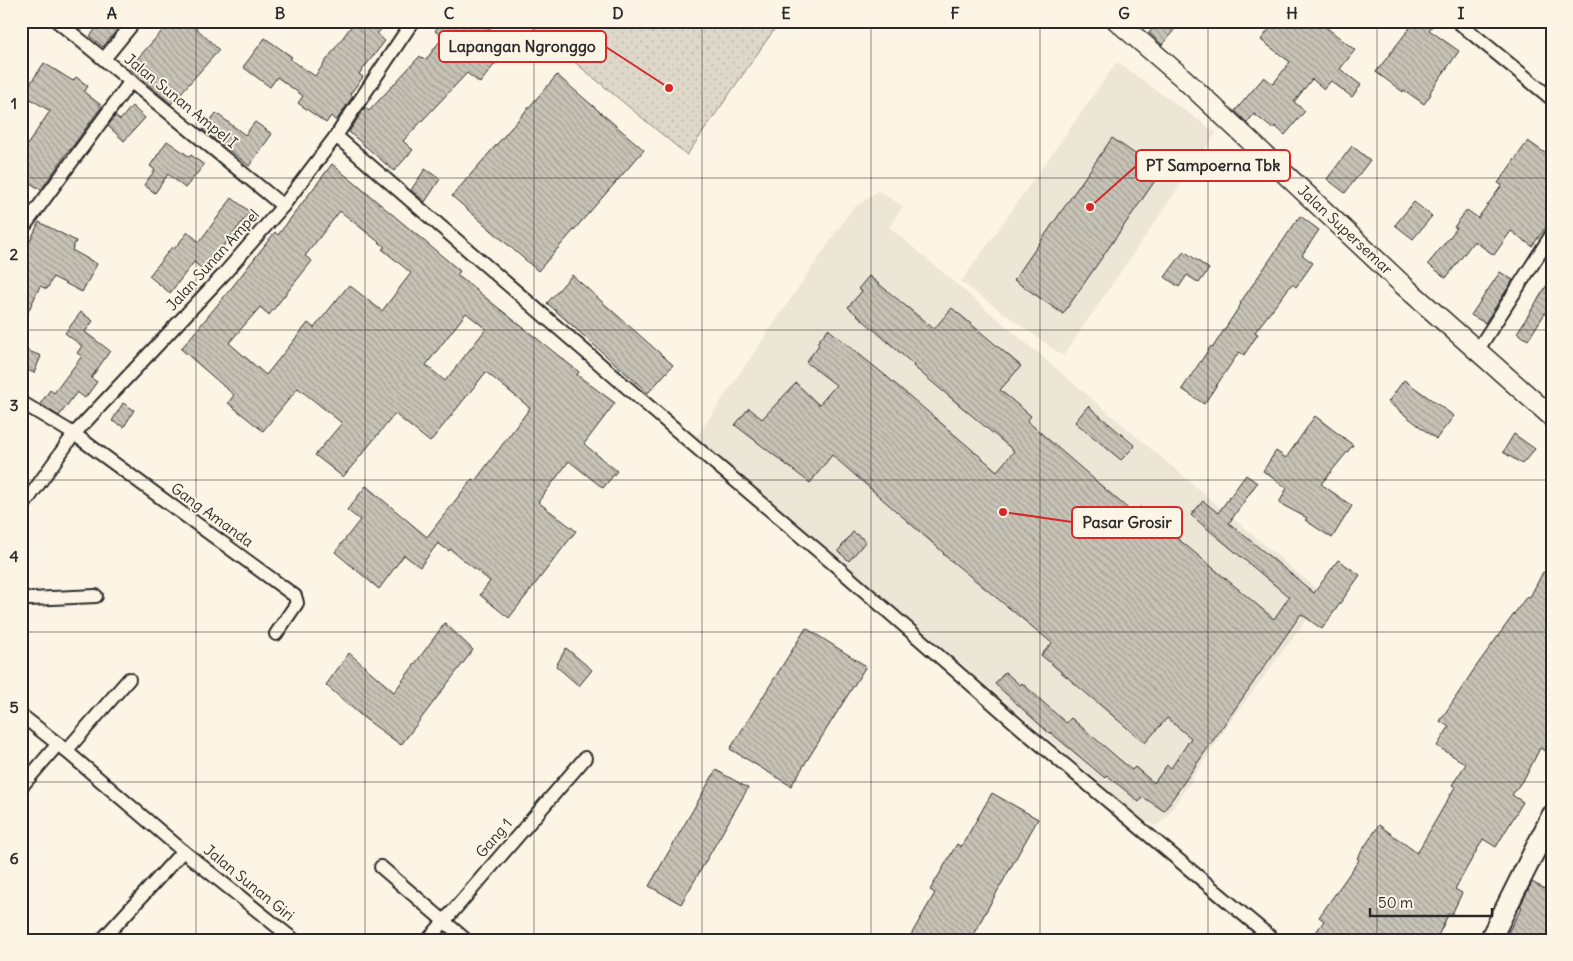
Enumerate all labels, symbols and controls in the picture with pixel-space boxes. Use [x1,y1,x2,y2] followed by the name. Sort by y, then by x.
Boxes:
[107,3,117,23] text: A
[275,3,286,23] text: B
[444,3,455,23] text: C
[612,3,624,23] text: D
[781,3,791,23] text: E
[950,3,960,23] text: F
[1118,3,1130,23] text: G
[1286,3,1298,23] text: H
[1458,3,1465,23] text: I
[439,31,606,62] callout: Lapangan Ngronggo
[448,36,596,57] text: Lapangan Ngronggo
[121,49,242,152] street label: Jalan Sunan Ampel I
[11,93,17,113] text: 1
[1136,150,1290,181] callout: PT Sampoerna Tbk
[1146,155,1280,176] text: PT Sampoerna Tbk
[1294,181,1397,279] street label: Jalan Supersemar
[162,205,263,314] street label: Jalan Sunan Ampel
[10,244,19,264] text: 2
[9,395,19,415] text: 3
[167,478,258,551] street label: Gang Amanda
[1072,507,1182,538] callout: Pasar Grosir
[1082,512,1172,532] text: Pasar Grosir
[9,546,19,566] text: 4
[9,697,19,717] text: 5
[471,814,516,861] street label: Gang 1
[200,840,298,925] street label: Jalan Sunan Giri
[9,848,19,868] text: 6
[1370,886,1493,918] scale bar
[1378,893,1413,912] text: 50 m

